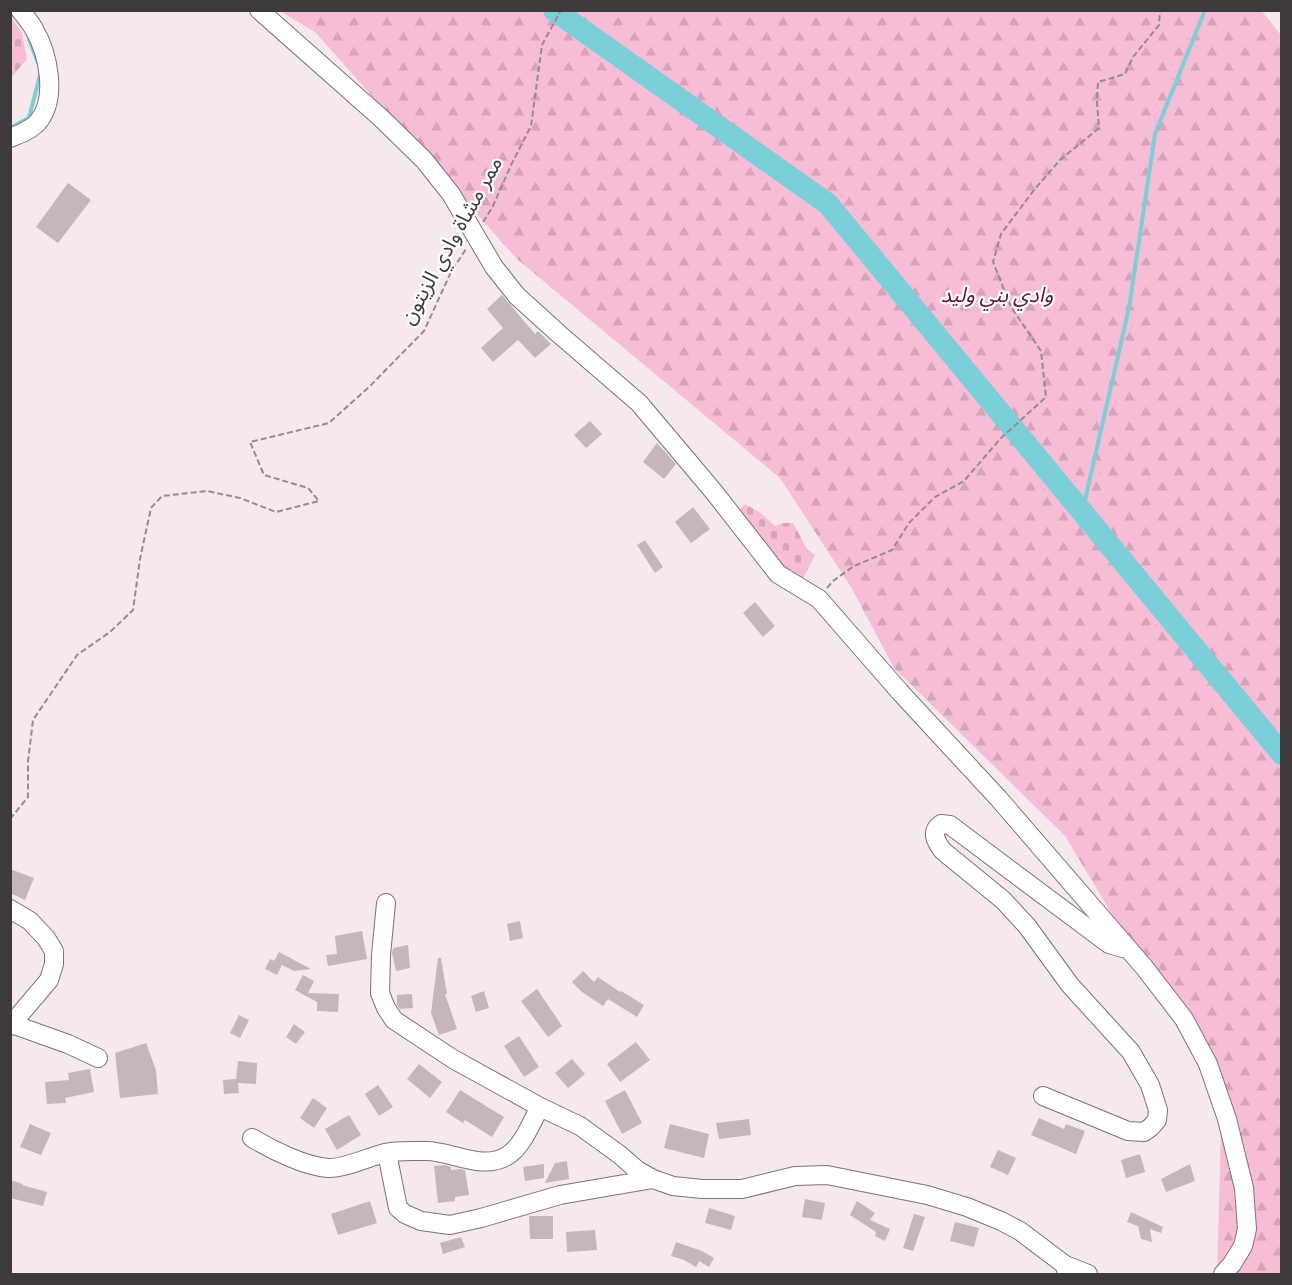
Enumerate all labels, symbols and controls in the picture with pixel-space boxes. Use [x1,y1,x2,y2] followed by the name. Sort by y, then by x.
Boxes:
[393,151,511,331] street label: ممر مشاة وادي الزيتون
[941,280,1053,312] park label: وادي بني وليد

